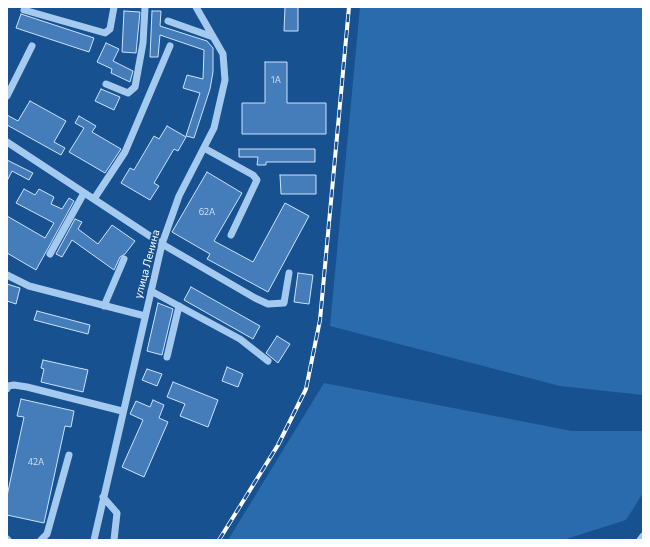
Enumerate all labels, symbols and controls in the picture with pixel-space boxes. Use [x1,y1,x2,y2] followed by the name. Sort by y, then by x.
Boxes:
[271,75,281,85] house number: 1А
[199,207,215,217] house number: 62А
[131,228,163,300] street label: улица Ленина
[28,457,44,467] house number: 42А

